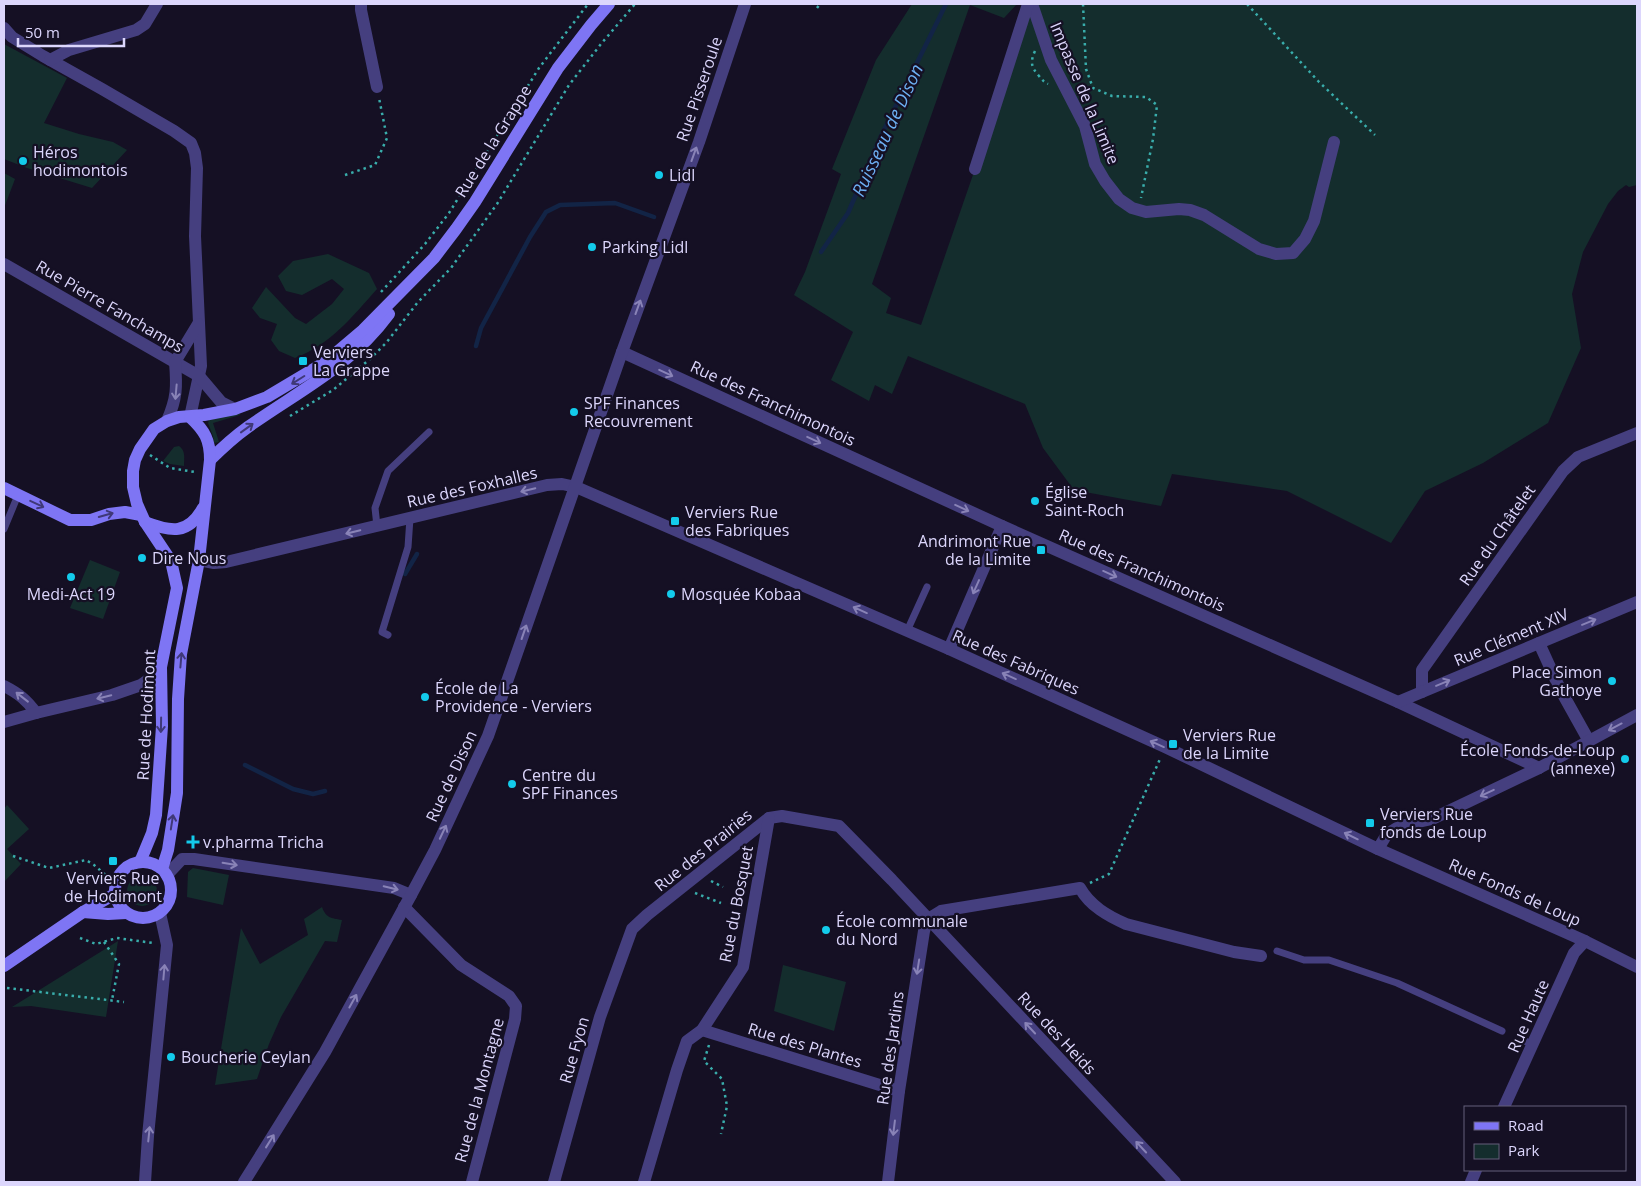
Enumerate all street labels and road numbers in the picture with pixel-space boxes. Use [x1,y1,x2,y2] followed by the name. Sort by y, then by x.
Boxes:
[1045,19,1125,167] street label: Impasse de la Limite
[671,34,727,144] street label: Rue Pisseroule
[450,81,536,201] street label: Rue de la Grappe
[32,255,188,357] street label: Rue Pierre Fanchamps
[687,355,859,451] street label: Rue des Franchimontois
[405,461,539,513] street label: Rue des Foxhalles
[1454,480,1540,590] street label: Rue du Châtelet
[1055,523,1229,617] street label: Rue des Franchimontois
[1450,603,1572,671] street label: Rue Clément XIV
[949,624,1083,700] street label: Rue des Fabriques
[132,649,160,781] street label: Rue de Hodimont
[420,727,482,825] street label: Rue de Dison
[650,804,756,896] street label: Rue des Prairies
[714,843,758,964] street label: Rue du Bosquet
[1445,853,1585,931] street label: Rue Fonds de Loup
[1502,976,1554,1056] street label: Rue Haute
[1013,987,1101,1079] street label: Rue des Heids
[871,990,909,1106] street label: Rue des Jardins
[554,1014,594,1086] street label: Rue Fyon
[449,1015,509,1165] street label: Rue de la Montagne
[745,1017,865,1073] street label: Rue des Plantes

